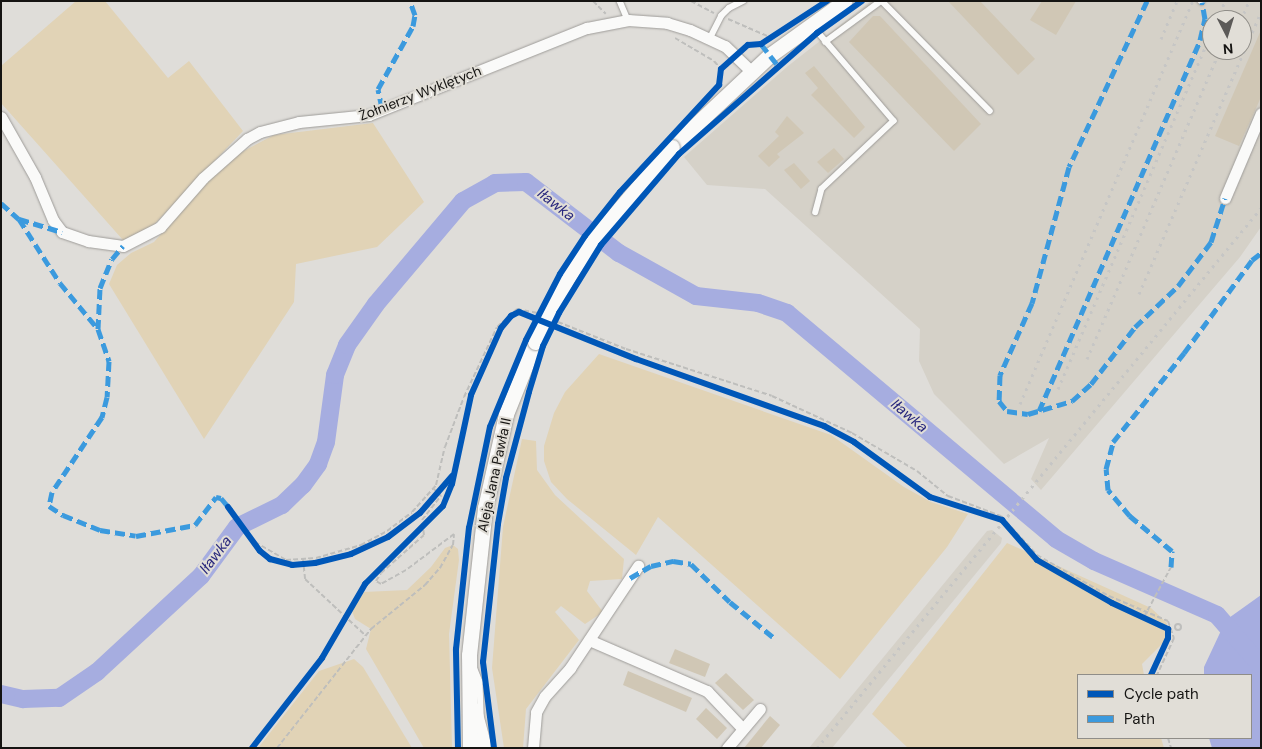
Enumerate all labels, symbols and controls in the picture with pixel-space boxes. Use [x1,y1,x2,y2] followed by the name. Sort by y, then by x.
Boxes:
[1202,10,1252,60] north arrow
[1222,40,1234,58] text: N
[356,62,484,124] street label: Żołnierzy Wyklętych
[534,185,578,225] water label: Iławka
[887,395,931,437] water label: Iławka
[474,416,514,534] street label: Aleja Jana Pawła II
[196,533,236,577] water label: Iławka
[1077,674,1252,739] legend
[1124,684,1199,704] text: Cycle path
[1124,709,1155,729] text: Path

